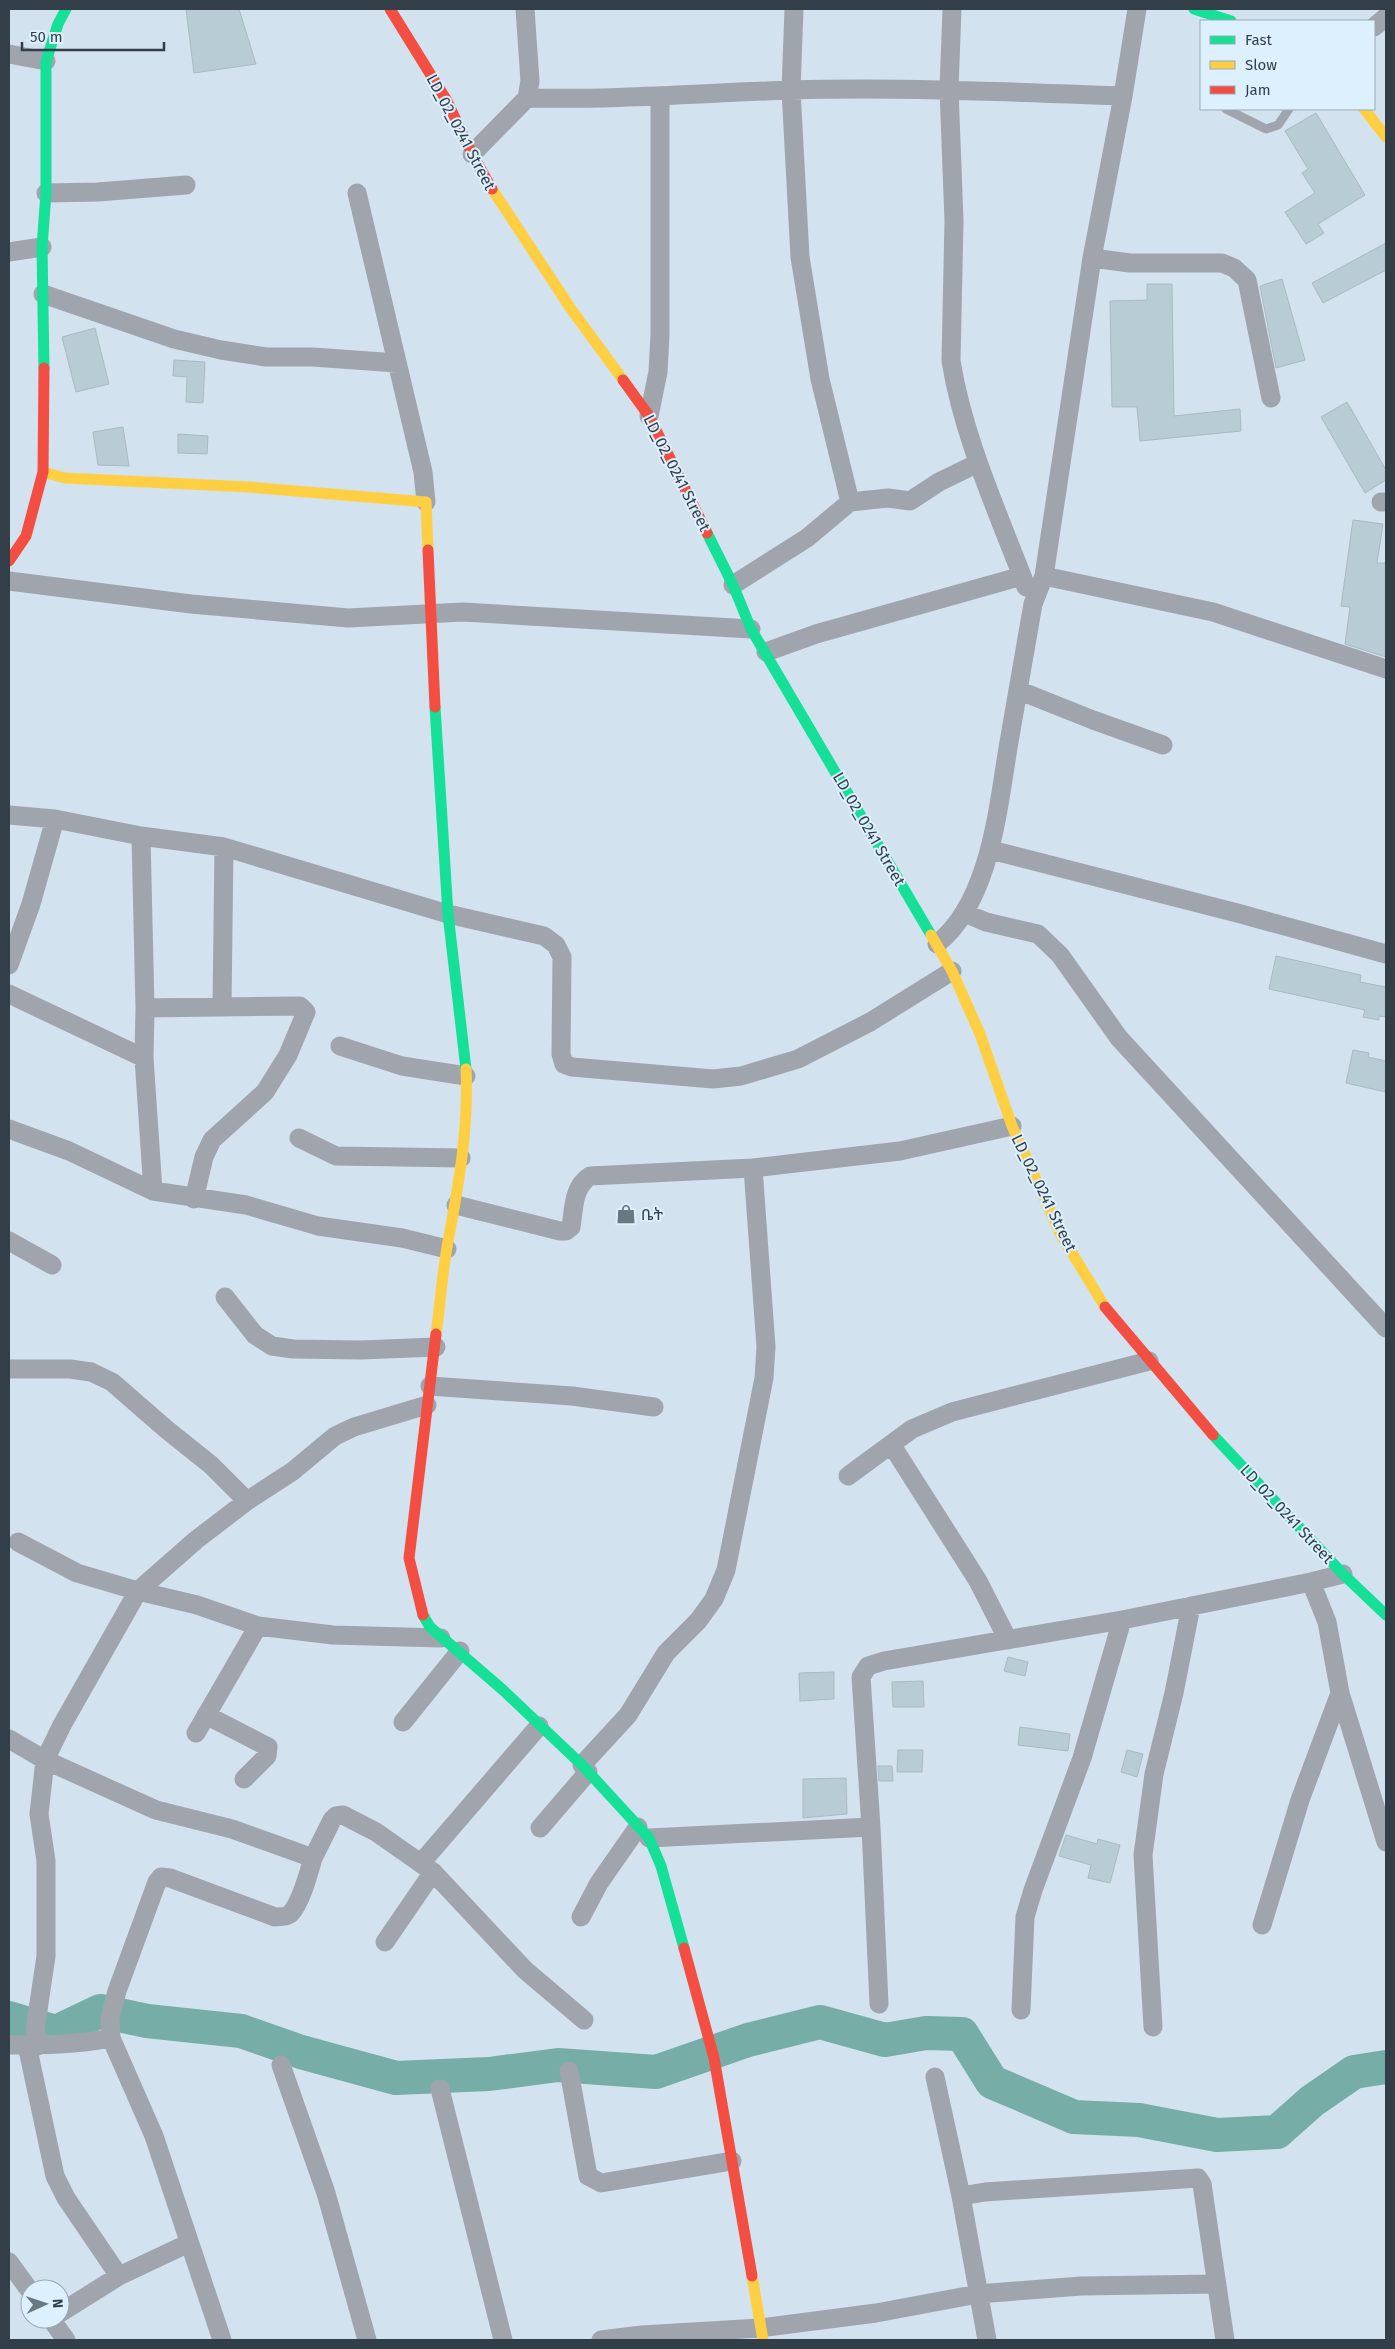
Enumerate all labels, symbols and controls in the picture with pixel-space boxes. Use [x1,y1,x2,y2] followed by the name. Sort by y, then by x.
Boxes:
[22,20,165,52] scale bar
[1200,20,1375,110] legend
[30,28,63,46] text: 50 m
[1245,31,1272,49] text: Fast
[1245,56,1277,74] text: Slow
[422,71,500,193] street label: LD_02_0241 Street
[1245,81,1271,99] text: Jam
[639,412,715,535] street label: LD_02_0241 Street
[829,769,909,890] street label: LD_02_0241 Street
[1007,1131,1081,1255] street label: LD_02_0241 Street
[615,1203,637,1225] shop icon: ቤት
[641,1205,663,1224] place label: ቤት
[1236,1461,1338,1568] street label: LD_02_0241 Street
[20,2279,70,2329] north arrow
[49,2298,66,2308] text: N

